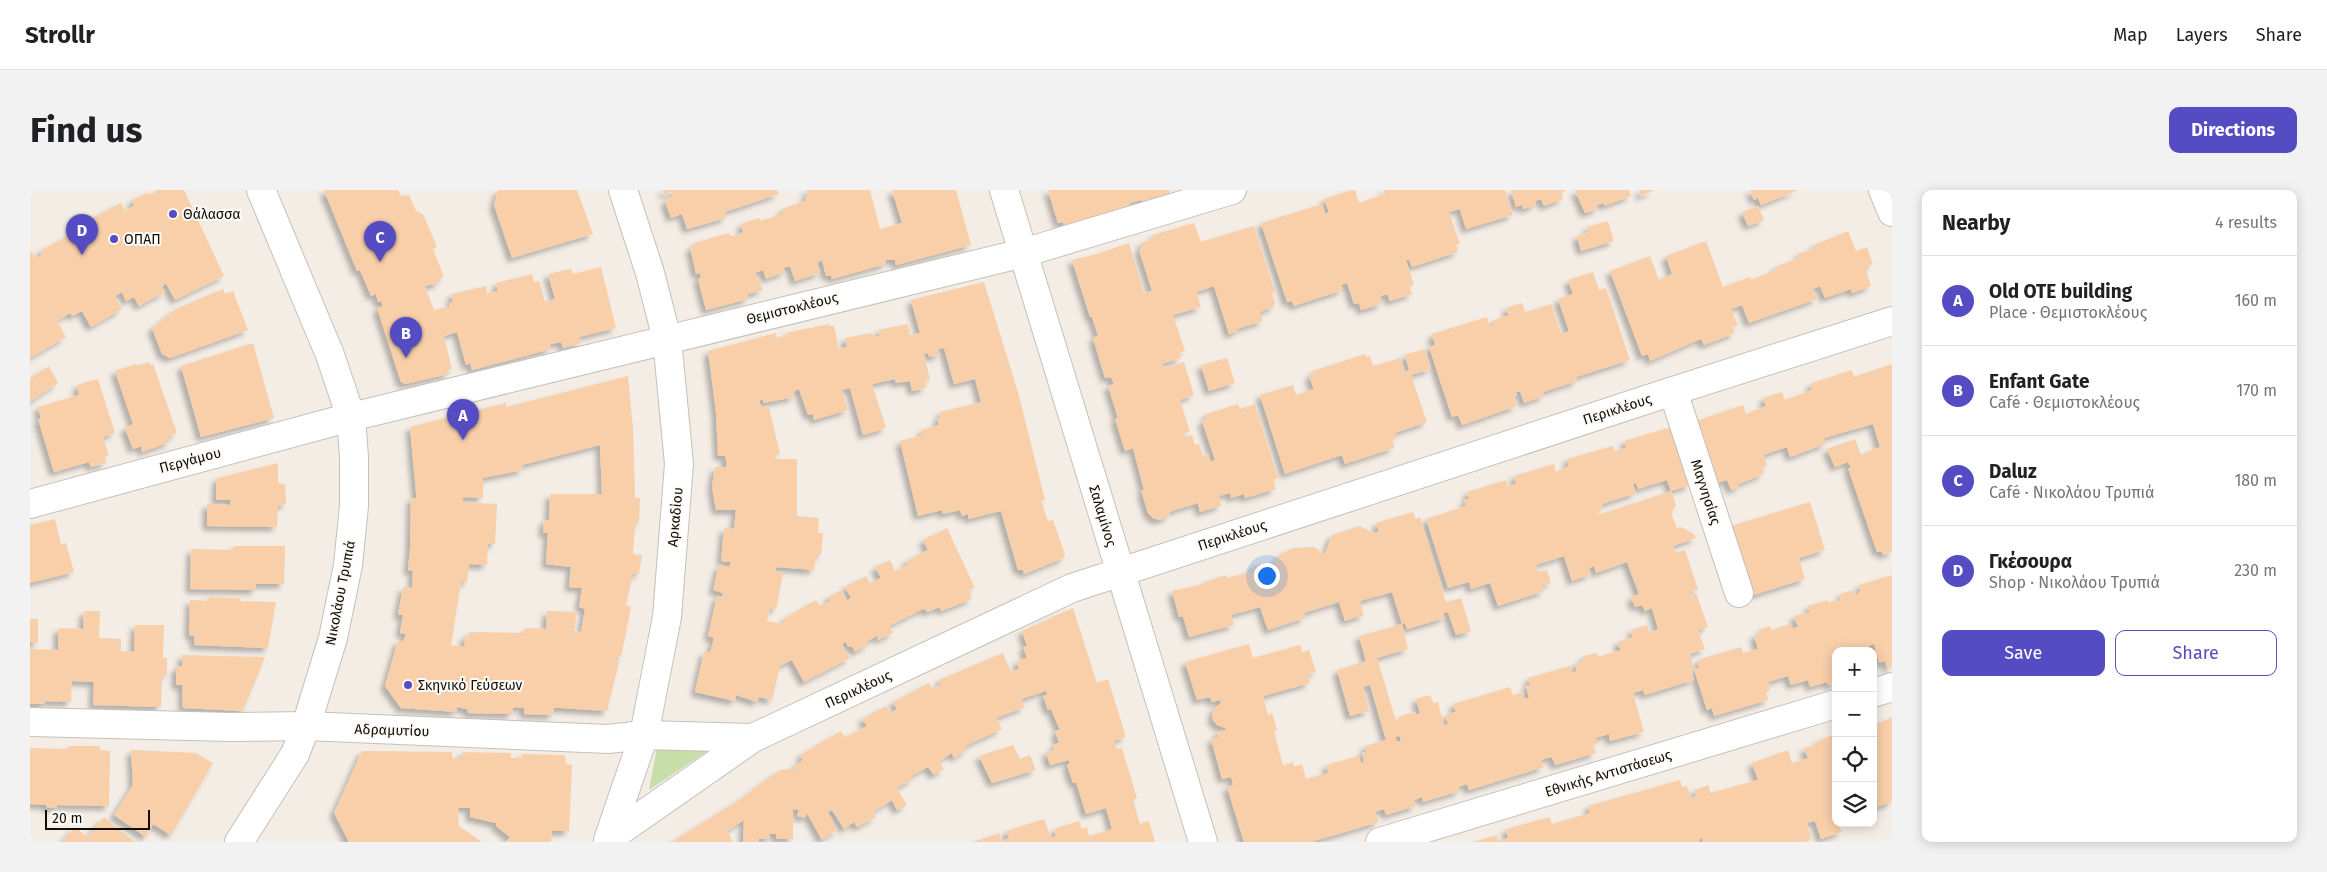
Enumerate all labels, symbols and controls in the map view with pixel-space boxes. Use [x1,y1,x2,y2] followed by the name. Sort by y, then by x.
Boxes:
[25,21,95,49] text: Strollr
[2113,24,2148,46] text: Map
[2176,24,2228,46] text: Layers
[2256,24,2302,46] text: Share
[2169,107,2297,153] button: Directions
[30,109,142,151] text: Find us
[183,206,240,223] place label: Θάλασσα
[167,208,179,220] marker: Θάλασσα
[1942,210,2010,236] text: Nearby
[2215,213,2277,232] text: 4 results
[66,214,98,255] pin: D
[364,221,396,262] pin: C
[124,231,161,248] place label: ΟΠΑΠ
[108,233,120,245] marker: ΟΠΑΠ
[1989,280,2132,303] text: Old OTE building
[745,289,840,328] street label: Θεμιστοκλέους
[1953,291,1963,310] text: A
[2235,291,2277,310] text: 160 m
[1989,303,2147,322] text: Place · Θεμιστοκλέους
[390,317,422,358] pin: B
[1989,370,2089,393] text: Enfant Gate
[1953,381,1963,400] text: B
[2236,381,2277,400] text: 170 m
[1581,390,1654,429] street label: Περικλέους
[1989,393,2140,412] text: Café · Θεμιστοκλέους
[447,399,479,440] pin: A
[157,444,223,477] street label: Περγάμου
[1687,457,1724,527] street label: Μαγνησίας
[1989,460,2037,483] text: Daluz
[1953,471,1963,490] text: C
[2234,471,2277,490] text: 180 m
[1085,483,1120,549] street label: Σαλαμίνος
[1989,483,2155,502] text: Café · Νικολάου Τρυπιά
[664,487,687,548] street label: Αρκαδίου
[1196,516,1269,555] street label: Περικλέους
[322,539,359,647] street label: Νικολάου Τρυπιά
[1989,550,2072,573] text: Γκέσουρα
[1953,561,1963,580] text: D
[2234,561,2277,580] text: 230 m
[1254,563,1280,589] your location
[1989,573,2160,592] text: Shop · Νικολάου Τρυπιά
[1942,630,2105,676] button: Save
[2115,630,2277,676] button: Share
[1832,647,1877,827] map controls
[1832,647,1877,692] button: +
[822,667,894,712] street label: Περικλέους
[418,677,523,694] place label: Σκηνικό Γεύσεων
[402,679,414,691] marker: Σκηνικό Γεύσεων
[1832,692,1877,737] button: −
[354,721,430,740] street label: Αδραμυτίου
[1832,737,1877,782] button: locate
[1543,746,1674,801] street label: Εθνικής Αντιστάσεως
[1832,782,1877,827] button: layers
[45,807,150,830] scale bar
[52,810,82,827] text: 20 m

